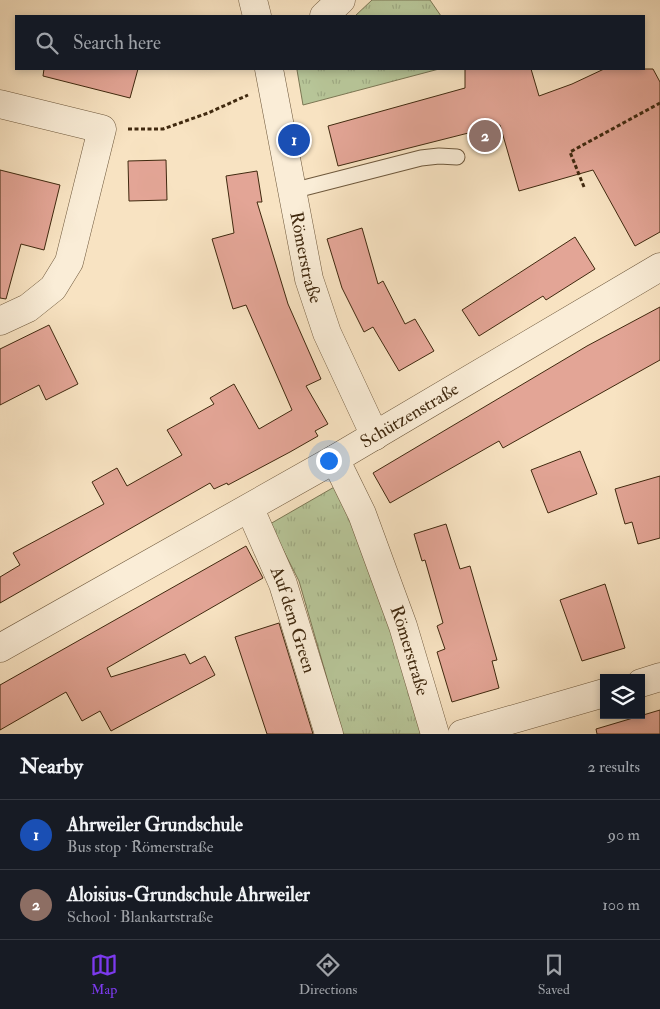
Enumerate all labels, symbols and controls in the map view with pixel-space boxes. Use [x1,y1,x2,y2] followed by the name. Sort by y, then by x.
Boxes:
[15,15,645,70] search box
[33,29,61,57] icon: search
[73,31,161,55] text: Search here
[469,117,501,155] pin: 2
[278,121,310,159] pin: 1
[284,210,327,307] street label: Römerstraße
[356,377,463,454] street label: Schützenstraße
[316,448,342,474] your location
[264,562,321,676] street label: Auf dem Green
[385,602,434,699] street label: Römerstraße
[600,674,645,719] map controls
[600,674,645,719] button: layers
[20,753,83,780] text: Nearby
[587,757,640,777] text: 2 results
[67,813,243,837] text: Ahrweiler Grundschule
[33,825,39,845] text: 1
[608,825,640,845] text: 90 m
[67,837,213,857] text: Bus stop · Römerstraße
[67,883,310,907] text: Aloisius-Grundschule Ahrweiler
[32,895,40,915] text: 2
[602,895,640,915] text: 100 m
[67,907,213,927] text: School · Blankartstraße
[90,951,118,998] tab: Map
[299,951,357,998] tab: Directions
[538,951,570,998] tab: Saved

